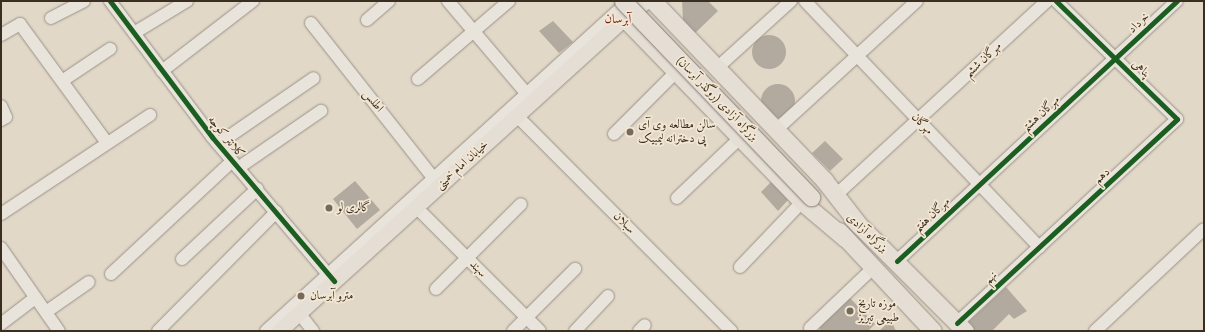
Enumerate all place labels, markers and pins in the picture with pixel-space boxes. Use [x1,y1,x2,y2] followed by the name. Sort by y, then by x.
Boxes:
[638,118,716,146] place label: سالن مطالعه وی آی پی دخترانه لیمبیک
[625,127,635,137] marker: سالن مطالعه وی آی پی دخترانه لیمبیک
[337,201,370,215] place label: گالری لو
[324,203,334,213] marker: گالری لو
[310,289,353,303] place label: مترو آبرسان
[295,290,307,302] marker: مترو آبرسان
[858,297,899,325] place label: موزه تاریخ طبیعی تبریز
[845,306,855,316] marker: موزه تاریخ طبیعی تبریز

